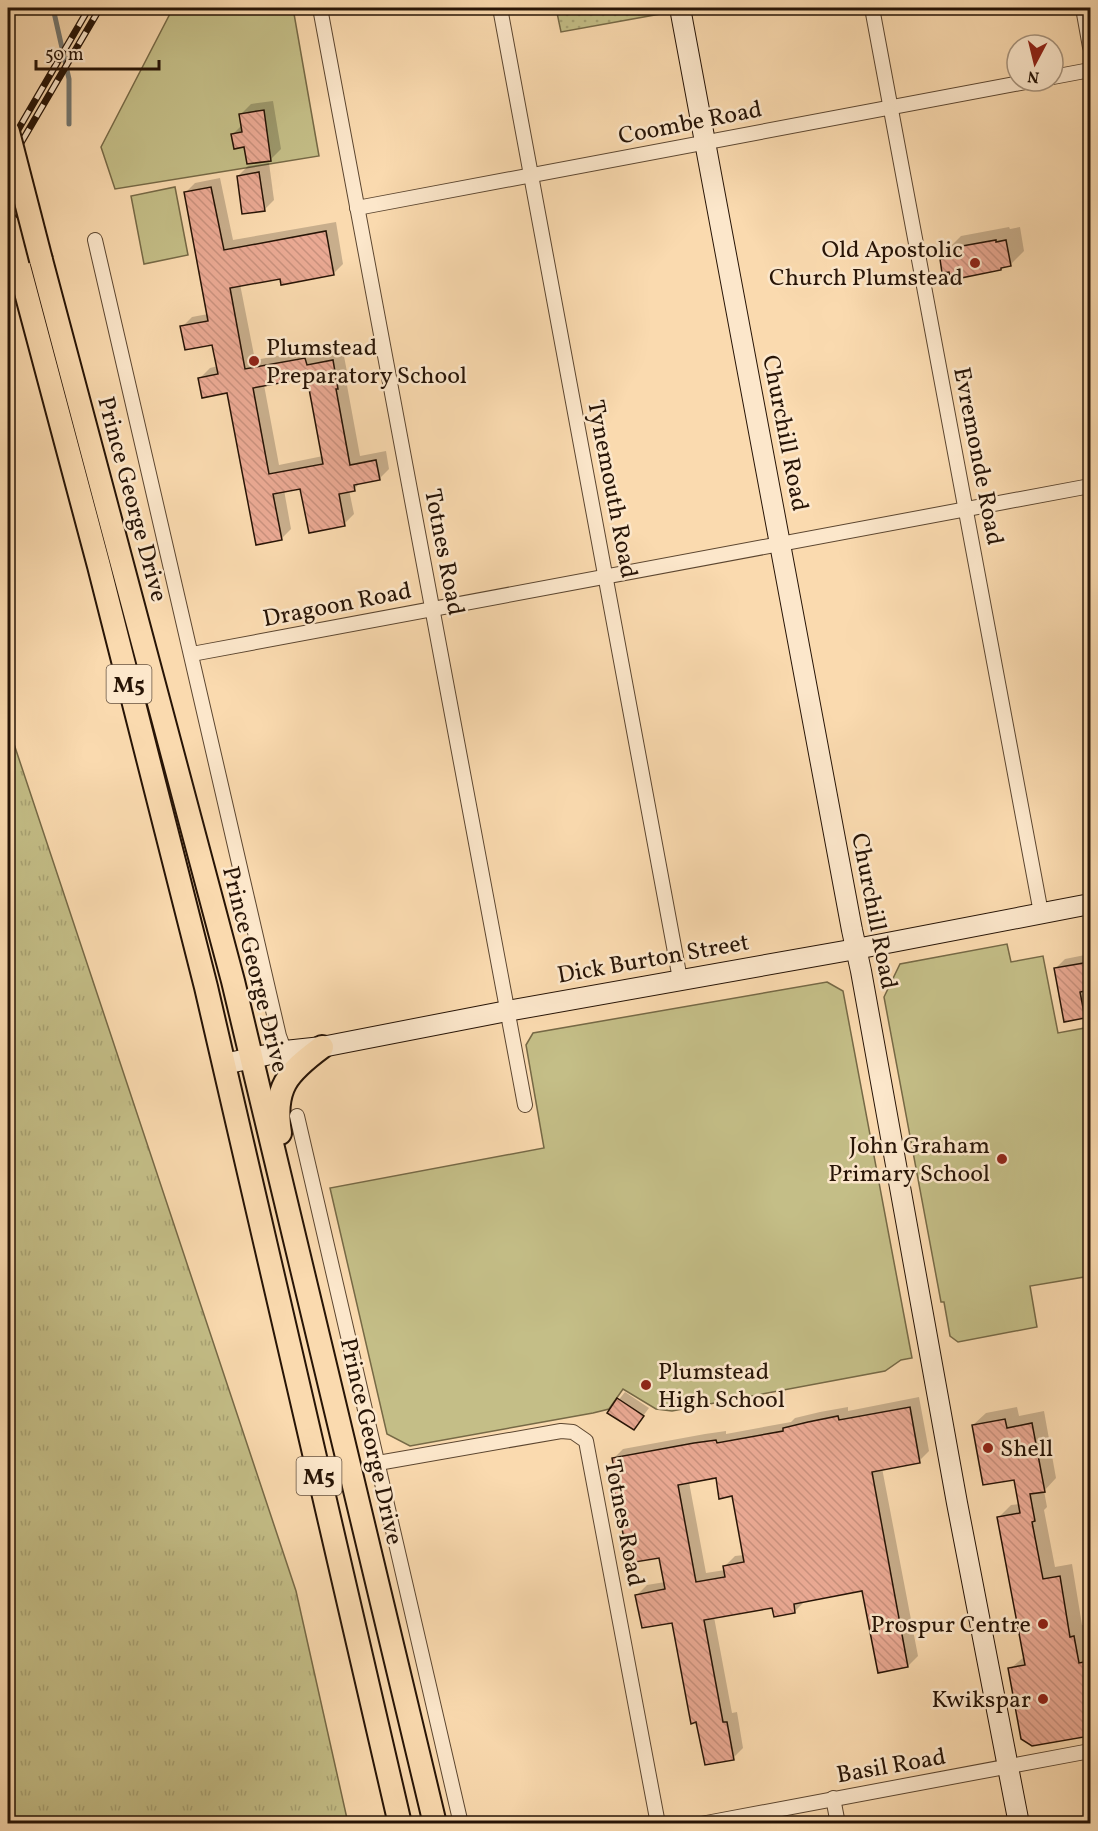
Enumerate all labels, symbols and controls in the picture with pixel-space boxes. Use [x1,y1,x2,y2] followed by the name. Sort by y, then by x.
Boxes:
[36,33,159,71] scale bar
[1005,33,1065,93] north arrow
[45,43,84,68] text: 50 m
[1026,64,1041,88] text: N
[616,93,765,155] street label: Coombe Road
[769,234,963,296] place label: Old Apostolic Church Plumstead
[968,256,982,270] marker: Old Apostolic Church Plumstead
[266,332,467,394] place label: Plumstead Preparatory School
[752,352,816,514] street label: Churchill Road
[247,354,261,368] marker: Plumstead Preparatory School
[943,364,1011,548] street label: Evremonde Road
[87,393,175,606] street label: Prince George Drive
[577,397,645,581] street label: Tynemouth Road
[414,486,472,619] street label: Totnes Road
[260,575,415,637] street label: Dragoon Road
[106,665,152,703] road number: M5
[841,830,905,992] street label: Churchill Road
[212,863,296,1076] street label: Prince George Drive
[555,926,752,994] street label: Dick Burton Street
[828,1130,990,1192] place label: John Graham Primary School
[995,1152,1009,1166] marker: John Graham Primary School
[330,1335,410,1548] street label: Prince George Drive
[658,1356,785,1418] place label: Plumstead High School
[639,1378,653,1392] marker: Plumstead High School
[1000,1433,1053,1467] place label: Shell
[981,1441,995,1455] marker: Shell
[296,1457,342,1495] road number: M5
[594,1457,652,1590] street label: Totnes Road
[871,1609,1031,1643] place label: Prospur Centre
[1036,1617,1050,1631] marker: Prospur Centre
[931,1684,1031,1718] place label: Kwikspar
[1036,1692,1050,1706] marker: Kwikspar
[834,1741,949,1793] street label: Basil Road

